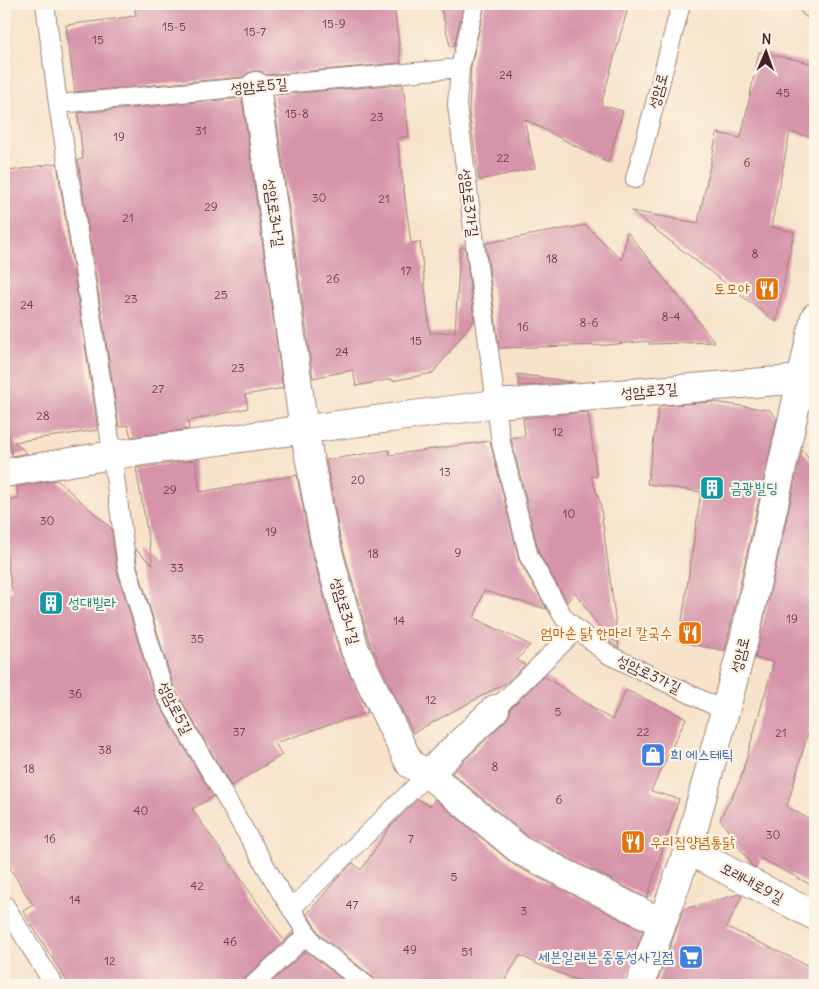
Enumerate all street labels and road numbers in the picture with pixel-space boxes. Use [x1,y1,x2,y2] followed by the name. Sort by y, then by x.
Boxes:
[644,71,671,111] street label: 성암로
[230,74,288,97] street label: 성암로5길
[456,168,483,238] street label: 성암로3가길
[260,178,289,248] street label: 성암로3나길
[620,379,678,402] street label: 성암로3길
[327,575,364,647] street label: 성암로3나길
[726,635,753,675] street label: 성암로
[614,650,684,697] street label: 성암로3가길
[154,678,197,737] street label: 성암로5길
[717,858,787,907] street label: 모래내로9길

